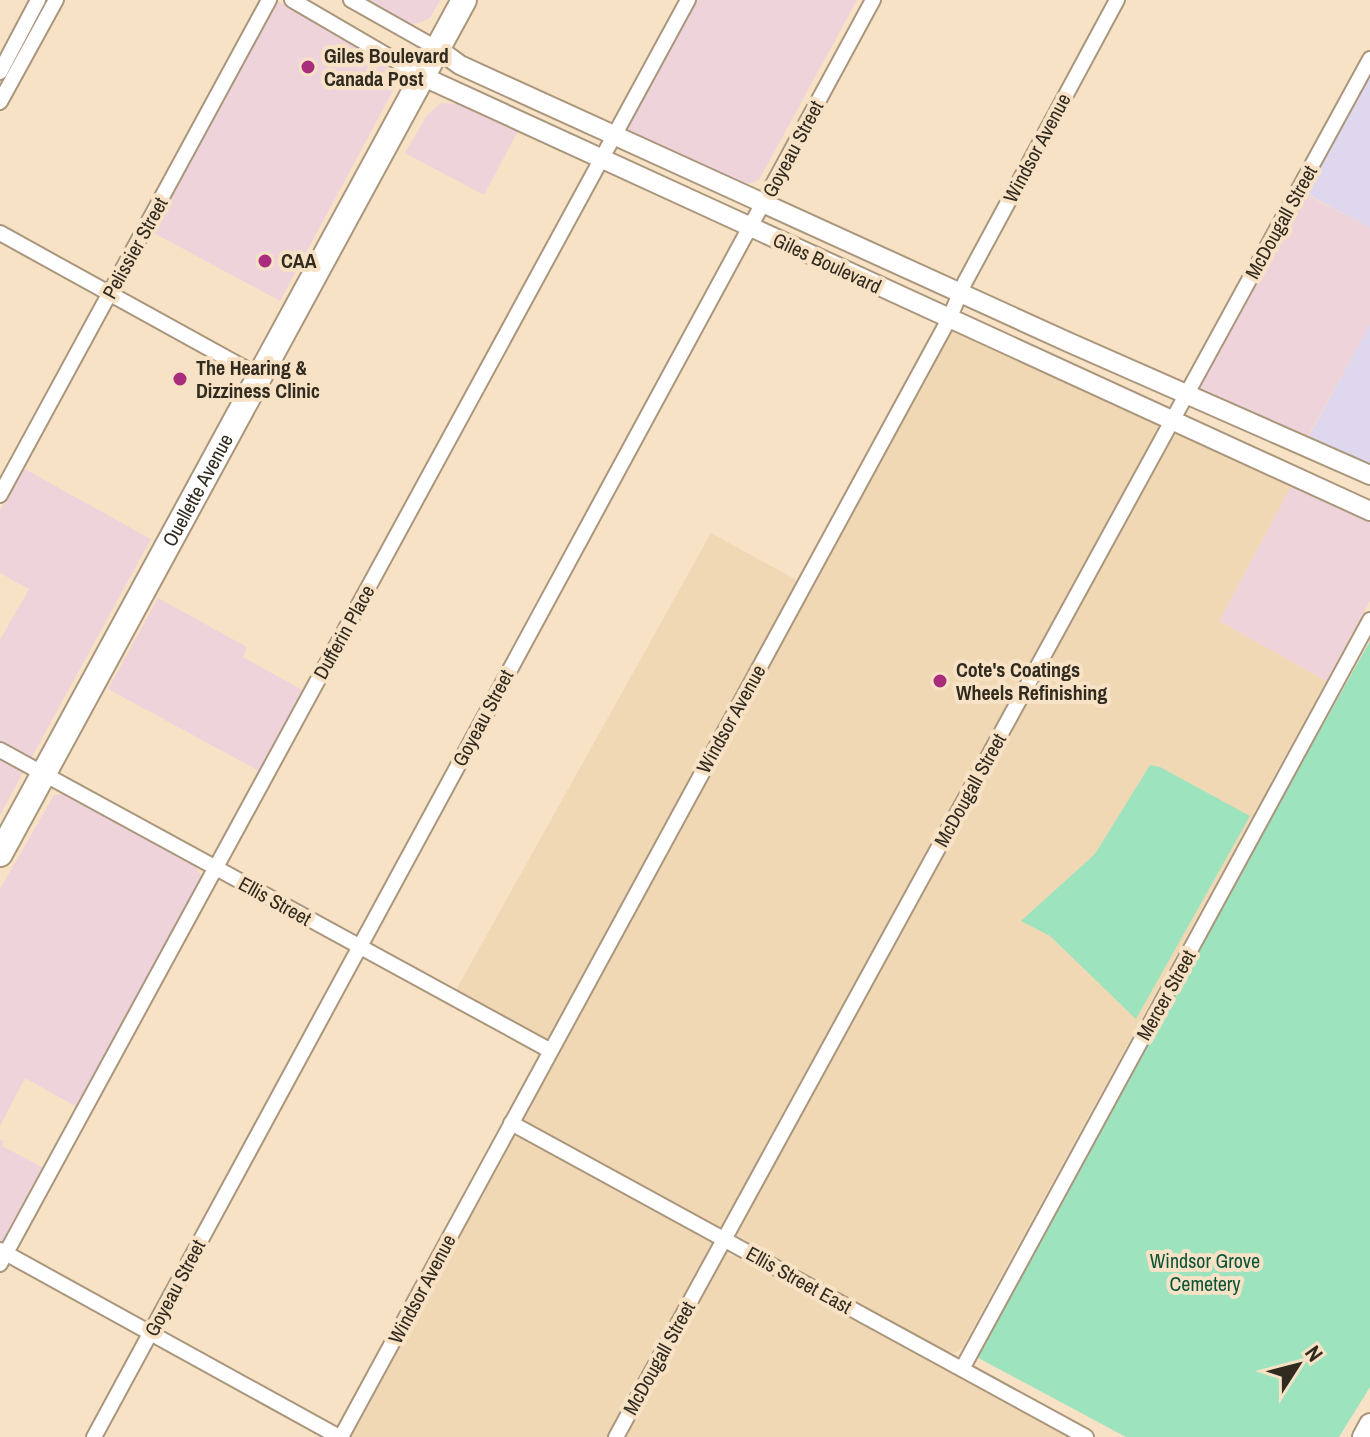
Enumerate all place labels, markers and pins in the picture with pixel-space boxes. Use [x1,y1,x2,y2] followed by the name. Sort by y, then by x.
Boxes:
[324,42,449,92] place label: Giles Boulevard Canada Post
[299,58,317,76] marker: Giles Boulevard Canada Post
[281,247,317,274] place label: CAA
[256,252,274,270] marker: CAA
[196,354,320,404] place label: The Hearing & Dizziness Clinic
[171,370,189,388] marker: The Hearing & Dizziness Clinic
[956,656,1107,706] place label: Cote's Coatings Wheels Refinishing
[931,672,949,690] marker: Cote's Coatings Wheels Refinishing

